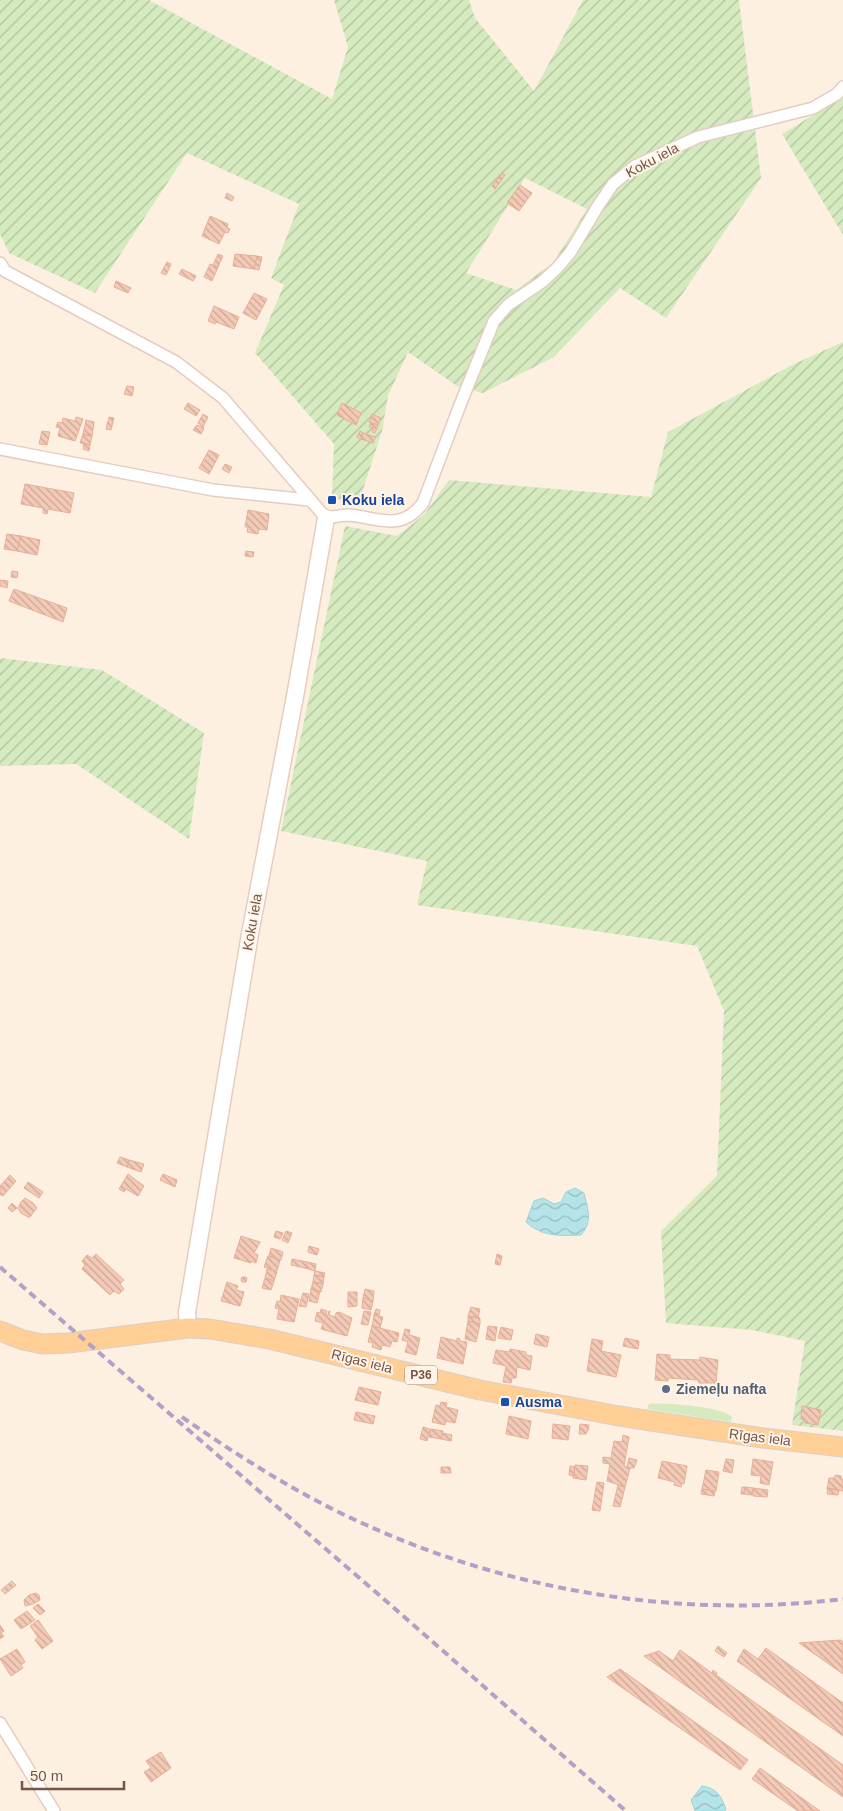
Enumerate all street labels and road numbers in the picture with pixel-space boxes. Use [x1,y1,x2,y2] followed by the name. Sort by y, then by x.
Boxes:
[623,139,681,181] street label: Koku iela
[239,892,265,952] street label: Koku iela
[330,1346,394,1376] street label: Rīgas iela
[405,1366,437,1384] road number: P36
[728,1425,792,1449] street label: Rīgas iela

